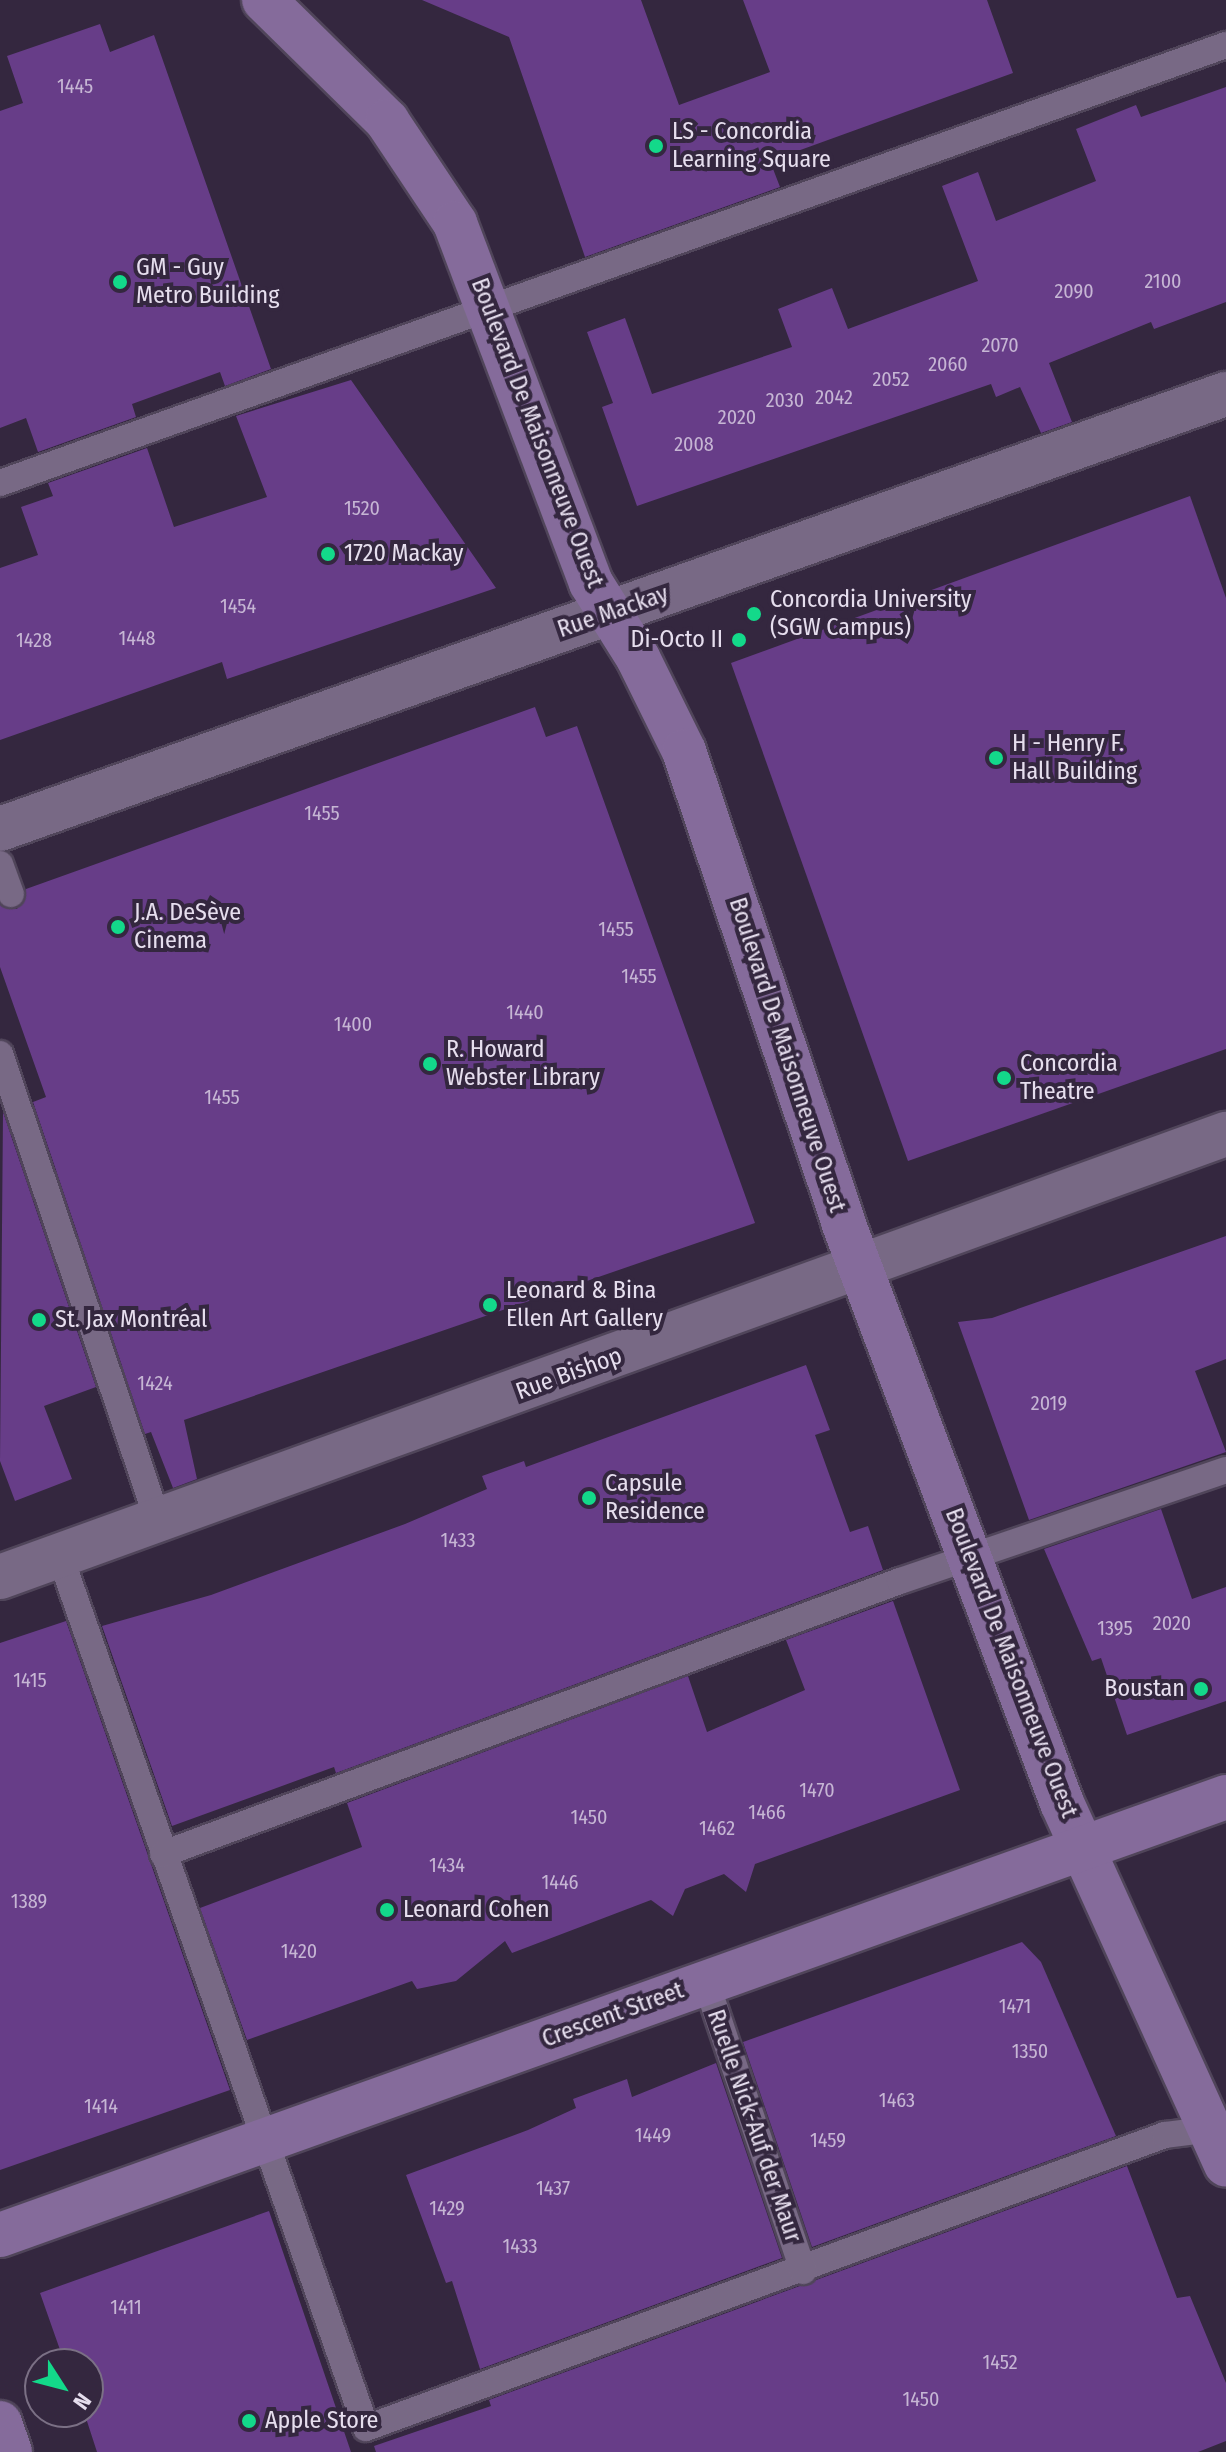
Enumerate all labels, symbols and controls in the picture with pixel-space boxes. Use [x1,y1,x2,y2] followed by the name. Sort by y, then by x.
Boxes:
[57,74,93,98] house number: 1445
[672,118,831,174] place label: LS - Concordia Learning Square
[647,137,665,155] marker: LS - Concordia Learning Square
[136,254,280,310] place label: GM - Guy Metro Building
[1144,269,1182,293] house number: 2100
[111,273,129,291] marker: GM - Guy Metro Building
[465,274,609,592] street label: Boulevard De Maisonneuve Ouest
[1054,279,1094,303] house number: 2090
[981,333,1019,357] house number: 2070
[928,352,968,376] house number: 2060
[872,367,910,391] house number: 2052
[815,385,853,409] house number: 2042
[766,388,804,412] house number: 2030
[718,405,756,429] house number: 2020
[674,432,714,456] house number: 2008
[344,496,380,520] house number: 1520
[344,540,464,568] place label: 1720 Mackay
[319,545,337,563] marker: 1720 Mackay
[554,580,672,644] street label: Rue Mackay
[770,586,972,642] place label: Concordia University (SGW Campus)
[220,594,256,618] house number: 1454
[745,605,763,623] marker: Concordia University (SGW Campus)
[118,626,156,650] house number: 1448
[630,626,723,654] place label: Di-Octo II
[16,628,52,652] house number: 1428
[730,631,748,649] marker: Di-Octo II
[1012,730,1137,786] place label: H - Henry F. Hall Building
[987,749,1005,767] marker: H - Henry F. Hall Building
[304,801,340,825] house number: 1455
[722,894,852,1216] street label: Boulevard De Maisonneuve Ouest
[134,899,241,955] place label: J.A. DeSève Cinema
[598,917,634,941] house number: 1455
[109,918,127,936] marker: J.A. DeSève Cinema
[621,964,657,988] house number: 1455
[506,1000,544,1024] house number: 1440
[334,1012,372,1036] house number: 1400
[446,1036,600,1092] place label: R. Howard Webster Library
[1020,1050,1118,1106] place label: Concordia Theatre
[421,1055,439,1073] marker: R. Howard Webster Library
[995,1069,1013,1087] marker: Concordia Theatre
[204,1085,240,1109] house number: 1455
[506,1277,663,1333] place label: Leonard & Bina Ellen Art Gallery
[481,1296,499,1314] marker: Leonard & Bina Ellen Art Gallery
[55,1306,207,1334] place label: St. Jax Montréal
[30,1311,48,1329] marker: St. Jax Montréal
[512,1342,626,1406] street label: Rue Bishop
[137,1371,173,1395] house number: 1424
[1031,1391,1067,1415] house number: 2019
[605,1470,705,1526] place label: Capsule Residence
[580,1489,598,1507] marker: Capsule Residence
[939,1504,1083,1822] street label: Boulevard De Maisonneuve Ouest
[440,1528,476,1552] house number: 1433
[1153,1611,1191,1635] house number: 2020
[1097,1616,1133,1640] house number: 1395
[13,1668,47,1692] house number: 1415
[1104,1675,1185,1703] place label: Boustan
[1192,1680,1210,1698] marker: Boustan
[799,1778,835,1802] house number: 1470
[748,1800,786,1824] house number: 1466
[571,1805,607,1829] house number: 1450
[699,1816,735,1840] house number: 1462
[429,1853,465,1877] house number: 1434
[541,1870,579,1894] house number: 1446
[11,1889,47,1913] house number: 1389
[403,1896,550,1924] place label: Leonard Cohen
[378,1901,396,1919] marker: Leonard Cohen
[281,1939,317,1963] house number: 1420
[538,1976,688,2054] street label: Crescent Street
[999,1994,1031,2018] house number: 1471
[701,2006,807,2246] street label: Ruelle Nick-Auf der Maur
[1012,2039,1048,2063] house number: 1350
[879,2088,915,2112] house number: 1463
[84,2094,118,2118] house number: 1414
[635,2123,671,2147] house number: 1449
[810,2128,846,2152] house number: 1459
[536,2176,570,2200] house number: 1437
[429,2196,465,2220] house number: 1429
[502,2234,538,2258] house number: 1433
[110,2295,142,2319] house number: 1411
[24,2348,104,2428] north arrow
[982,2350,1018,2374] house number: 1452
[903,2387,939,2411] house number: 1450
[67,2388,97,2414] text: N
[265,2407,378,2435] place label: Apple Store
[240,2412,258,2430] marker: Apple Store

